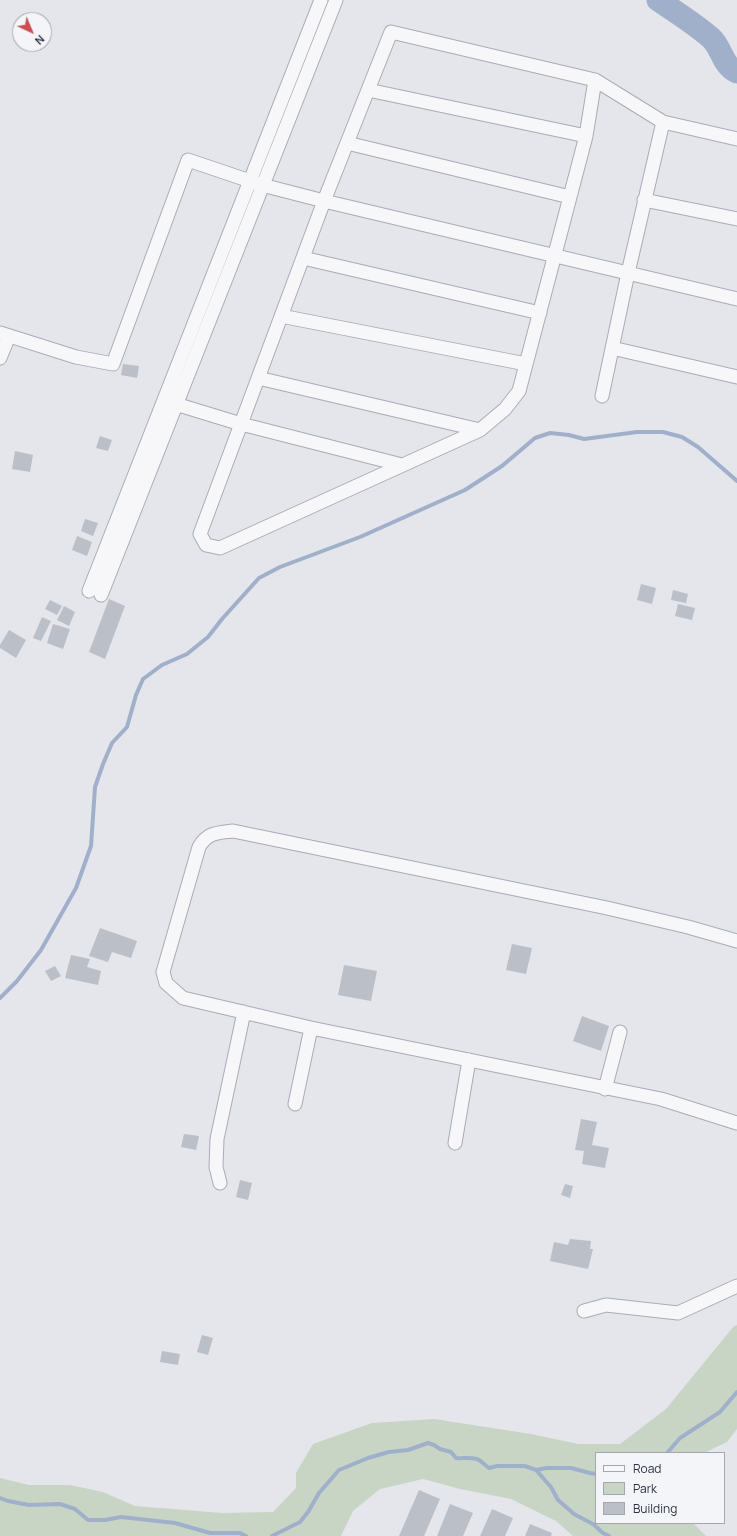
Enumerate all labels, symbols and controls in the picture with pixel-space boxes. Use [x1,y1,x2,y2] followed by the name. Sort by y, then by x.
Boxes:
[12,12,52,52] north arrow
[32,32,48,48] text: N
[595,1452,725,1524] legend
[633,1460,661,1477] text: Road
[633,1480,657,1497] text: Park
[633,1500,677,1517] text: Building

